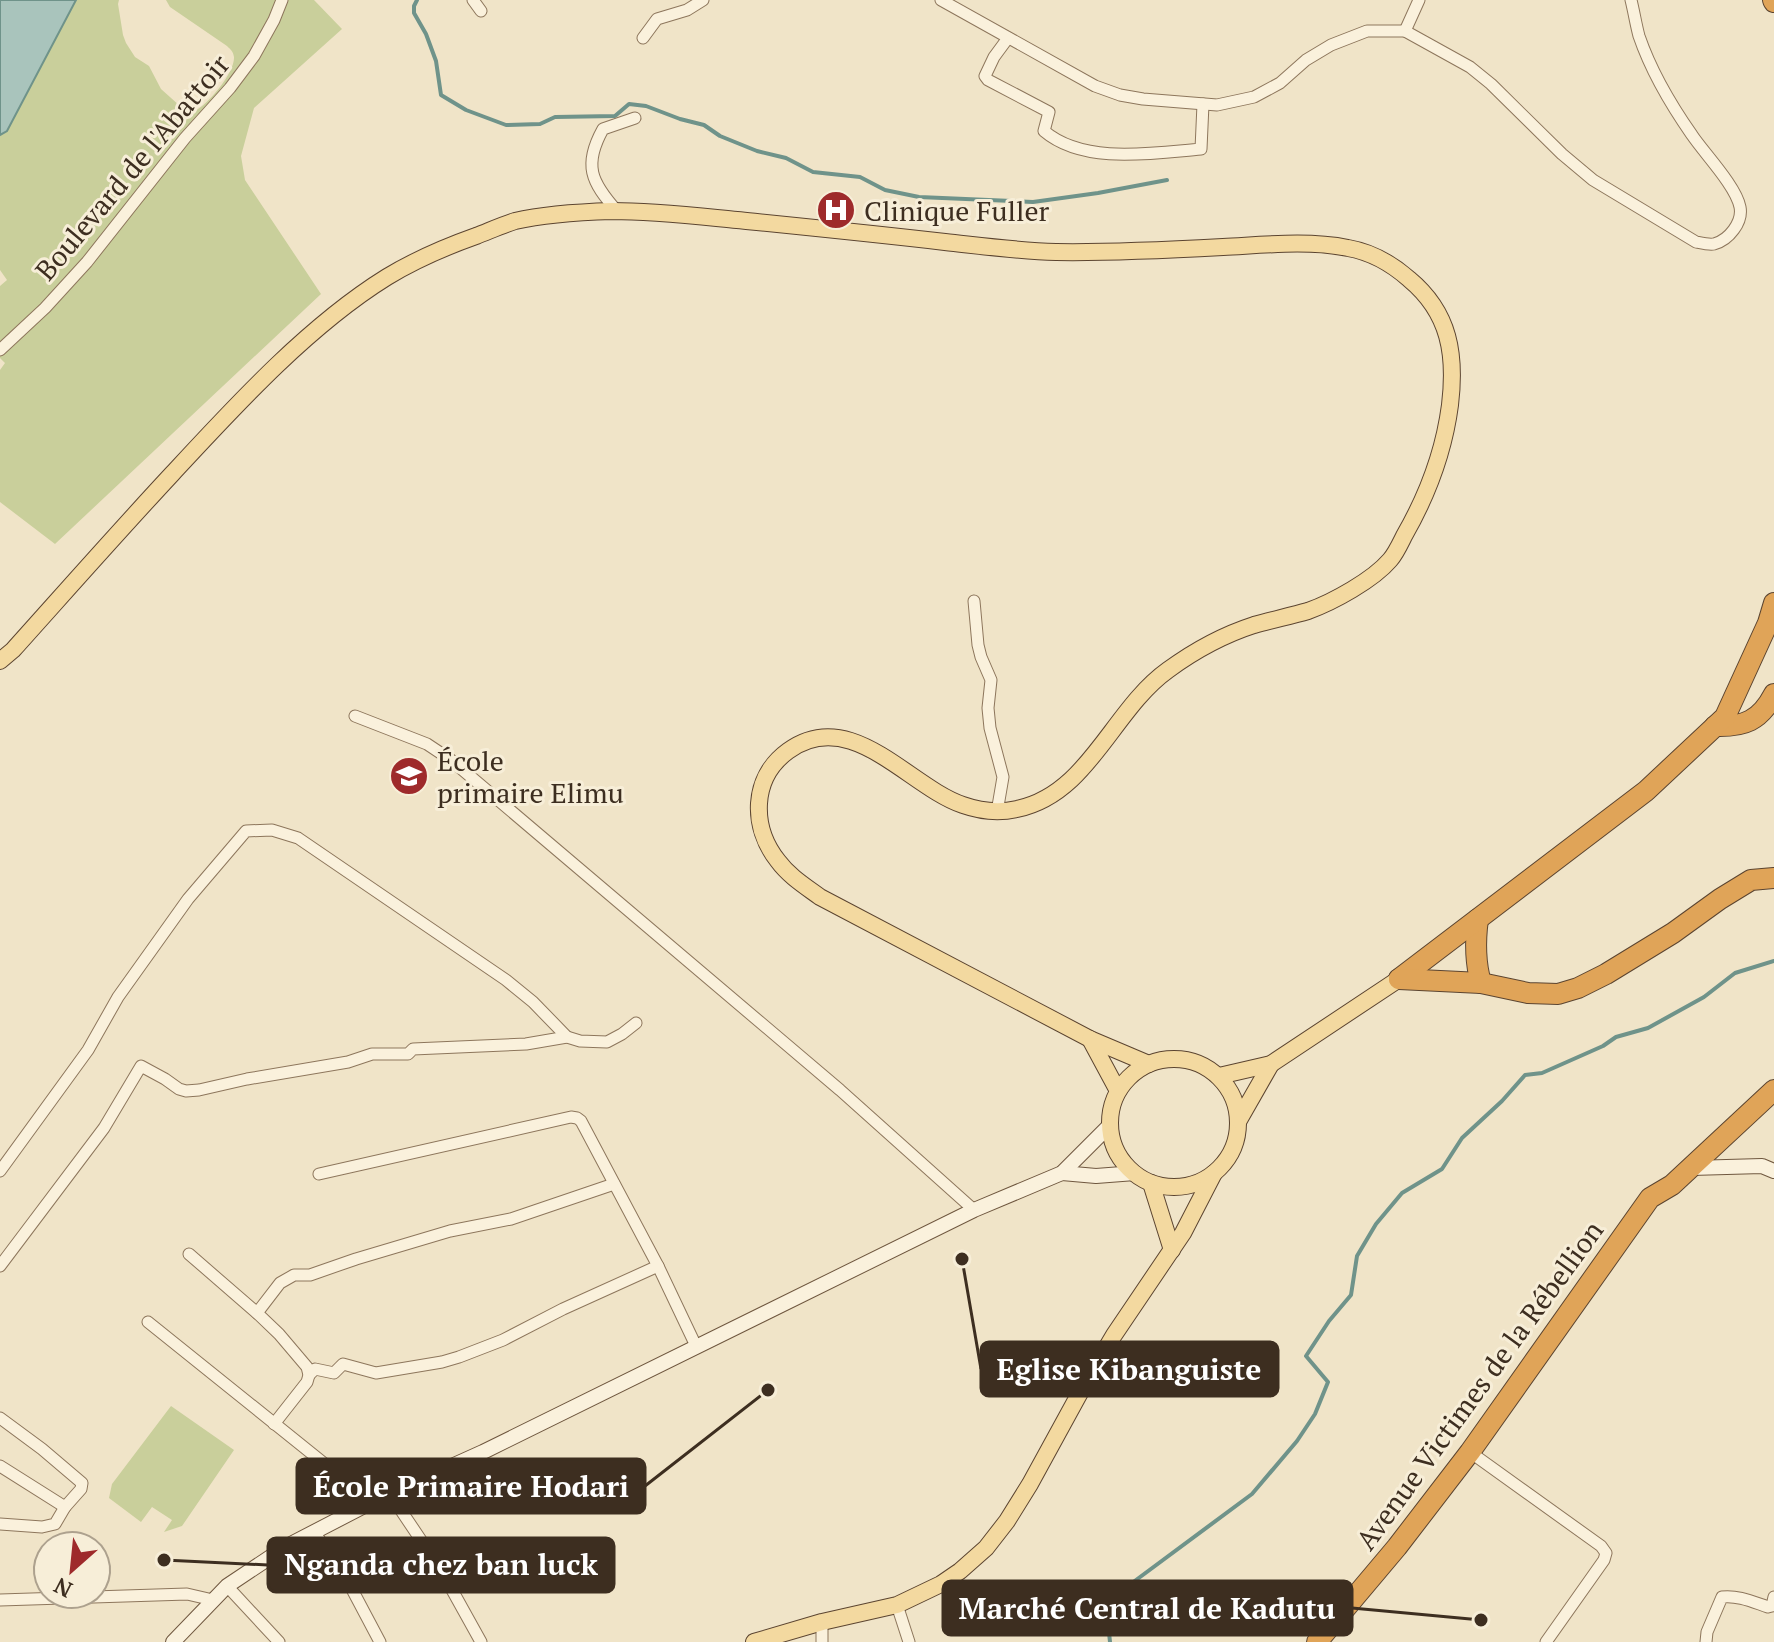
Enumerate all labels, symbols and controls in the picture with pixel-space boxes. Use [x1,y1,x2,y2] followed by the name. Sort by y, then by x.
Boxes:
[27,46,238,288] street label: Boulevard de l'Abattoir
[815,189,857,231] hospital icon: Clinique Fuller
[864,192,1049,229] place label: Clinique Fuller
[437,742,624,811] place label: École primaire Elimu
[388,755,430,797] school or university icon: École primaire Elimu
[1347,1213,1611,1557] street label: Avenue Victimes de la Rébellion
[981,1342,1278,1396] callout: Eglise Kibanguiste
[997,1349,1261,1389] text: Eglise Kibanguiste
[297,1459,645,1513] callout: École Primaire Hodari
[313,1466,629,1506] text: École Primaire Hodari
[32,1530,112,1610] north arrow
[268,1538,614,1592] callout: Nganda chez ban luck
[284,1544,599,1584] text: Nganda chez ban luck
[48,1571,77,1605] text: N
[943,1581,1352,1635] callout: Marché Central de Kadutu
[959,1588,1336,1628] text: Marché Central de Kadutu

